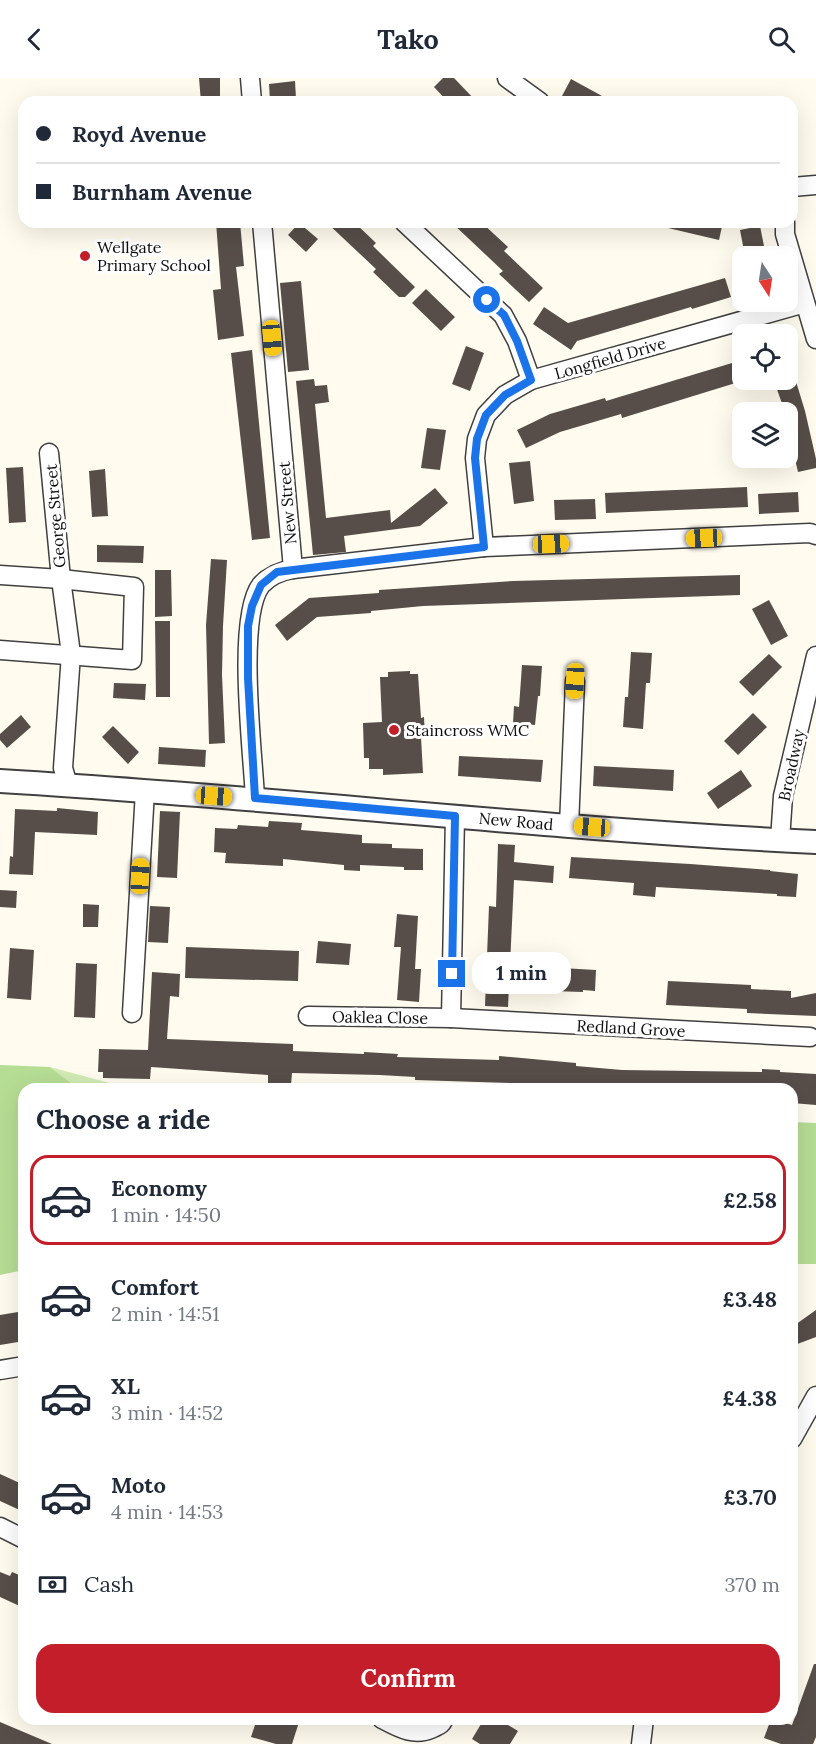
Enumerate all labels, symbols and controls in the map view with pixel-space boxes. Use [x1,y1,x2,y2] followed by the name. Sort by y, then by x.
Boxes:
[377,22,439,56] text: Tako
[18,23,51,56] icon: back
[765,23,798,56] icon: search
[72,120,206,148] text: Royd Avenue
[72,178,252,206] text: Burnham Avenue
[97,237,211,275] place label: Wellgate Primary School
[732,246,798,312] north arrow
[732,246,798,468] map controls
[78,249,92,263] marker: Wellgate Primary School
[473,286,500,313] route start
[261,319,283,357] car
[732,324,798,390] button: locate
[552,333,668,383] street label: Longfield Drive
[732,402,798,468] button: layers
[273,460,301,545] street label: New Street
[40,463,69,569] street label: George Street
[686,528,722,548] car
[533,534,569,554] car
[565,663,585,699] car
[406,720,529,740] place label: Staincross WMC
[387,723,401,737] marker: Staincross WMC
[774,727,808,803] street label: Broadway
[195,786,233,806] car
[478,808,555,834] street label: New Road
[573,817,611,837] car
[130,858,150,894] car
[473,953,572,995] callout: 1 min
[438,960,465,987] route end
[496,960,547,985] text: 1 min
[332,1006,428,1028] street label: Oaklea Close
[576,1015,686,1041] street label: Redland Grove
[36,1102,210,1136] text: Choose a ride
[39,1173,93,1227] icon: car
[111,1174,207,1202] text: Economy
[723,1186,777,1214] text: £2.58
[111,1202,221,1227] text: 1 min · 14:50
[39,1272,93,1326] icon: car
[111,1273,199,1301] text: Comfort
[722,1285,777,1313] text: £3.48
[111,1301,219,1326] text: 2 min · 14:51
[39,1371,93,1425] icon: car
[111,1372,140,1400] text: XL
[722,1384,777,1412] text: £4.38
[111,1400,223,1425] text: 3 min · 14:52
[39,1470,93,1524] icon: car
[111,1471,166,1499] text: Moto
[723,1483,777,1511] text: £3.70
[111,1499,223,1524] text: 4 min · 14:53
[36,1568,69,1601] icon: cash
[84,1570,134,1598] text: Cash
[725,1572,780,1597] text: 370 m
[36,1644,780,1713] button: Confirm

